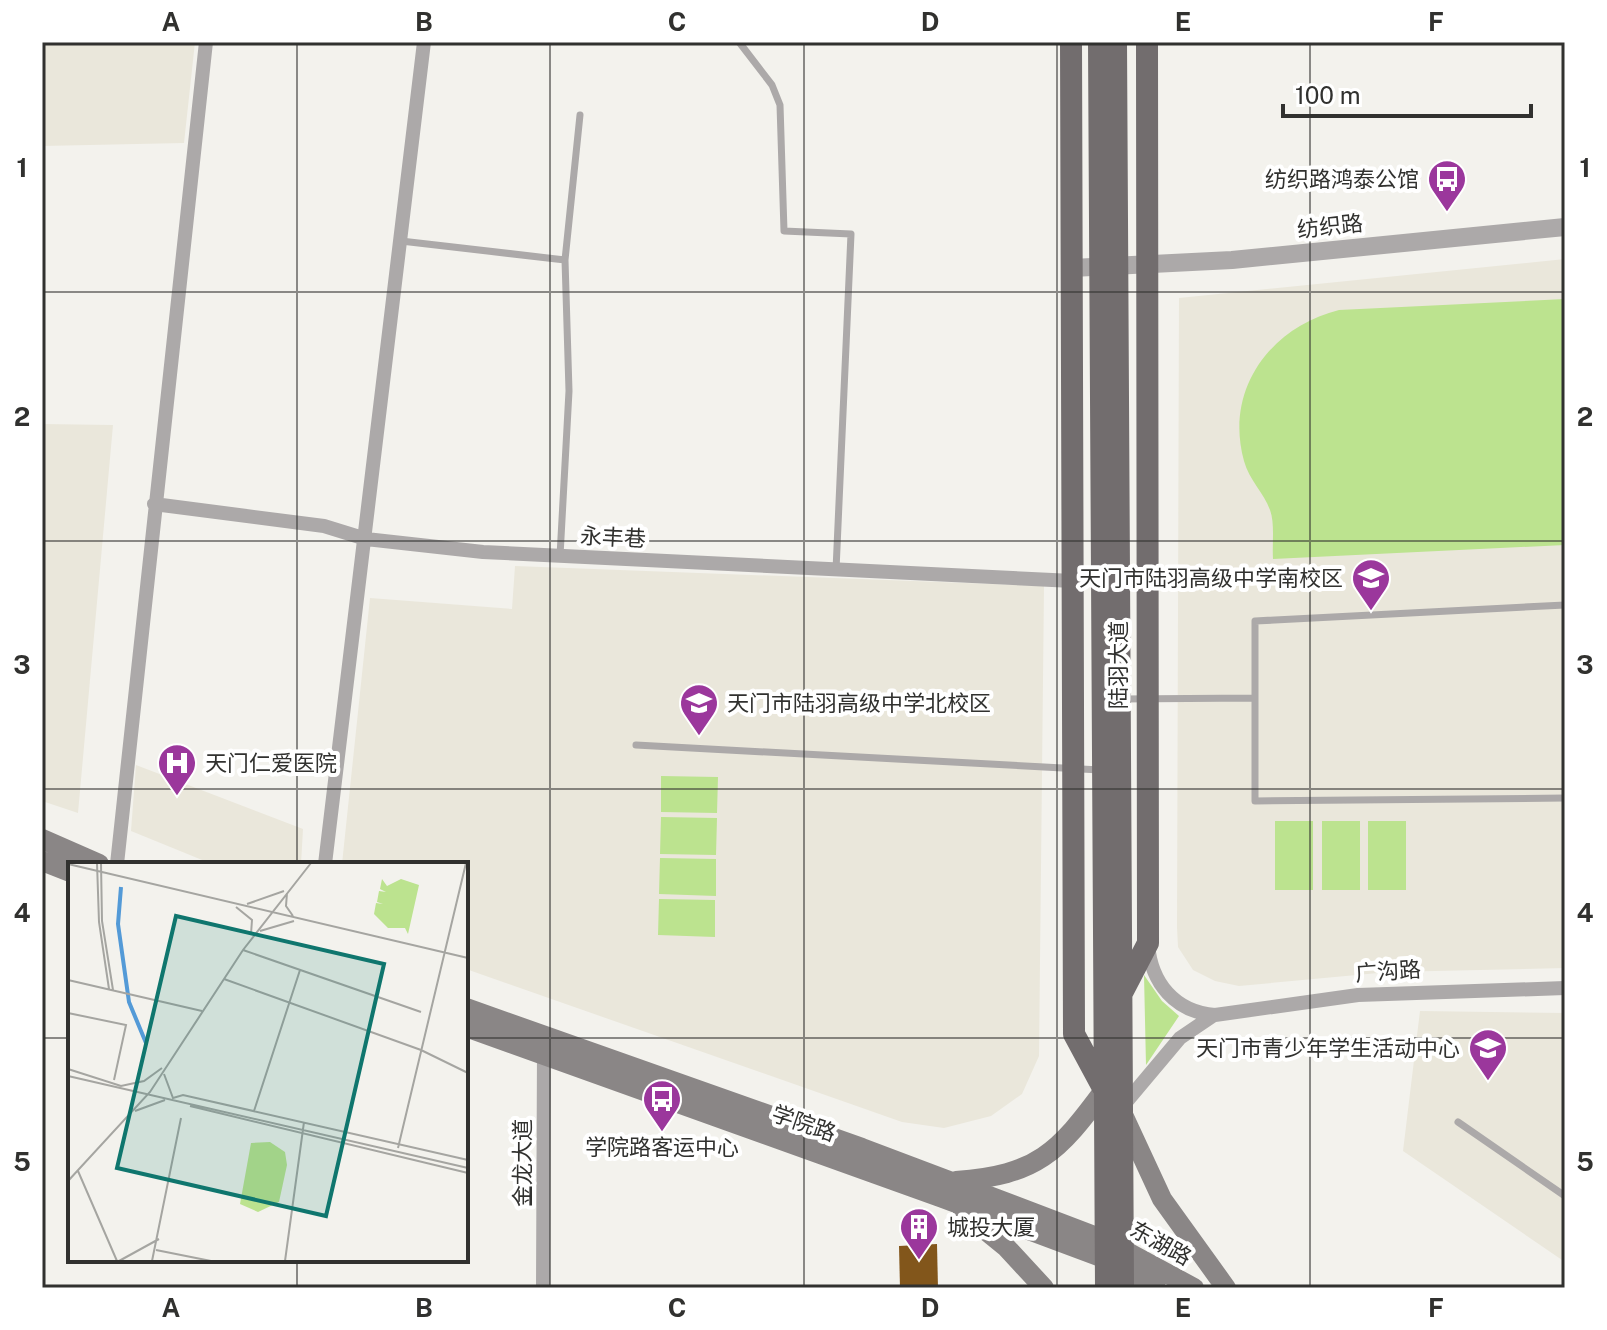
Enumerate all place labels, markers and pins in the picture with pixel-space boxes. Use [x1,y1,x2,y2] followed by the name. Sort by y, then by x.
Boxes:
[1426,158,1468,213] bus stop icon: 纺织路鸿泰公馆
[1265,166,1419,192] place label: 纺织路鸿泰公馆
[1350,557,1392,612] school or university icon: 天门市陆羽高级中学南校区
[1079,565,1343,591] place label: 天门市陆羽高级中学南校区
[678,682,720,737] school or university icon: 天门市陆羽高级中学北校区
[727,690,991,716] place label: 天门市陆羽高级中学北校区
[156,742,198,797] hospital icon: 天门仁爱医院
[205,750,337,776] place label: 天门仁爱医院
[1467,1027,1509,1082] school or university icon: 天门市青少年学生活动中心
[1196,1035,1460,1061] place label: 天门市青少年学生活动中心
[641,1078,683,1133] bus stop icon: 学院路客运中心
[585,1134,739,1160] place label: 学院路客运中心
[898,1206,940,1261] building icon: 城投大厦
[947,1214,1035,1240] place label: 城投大厦

